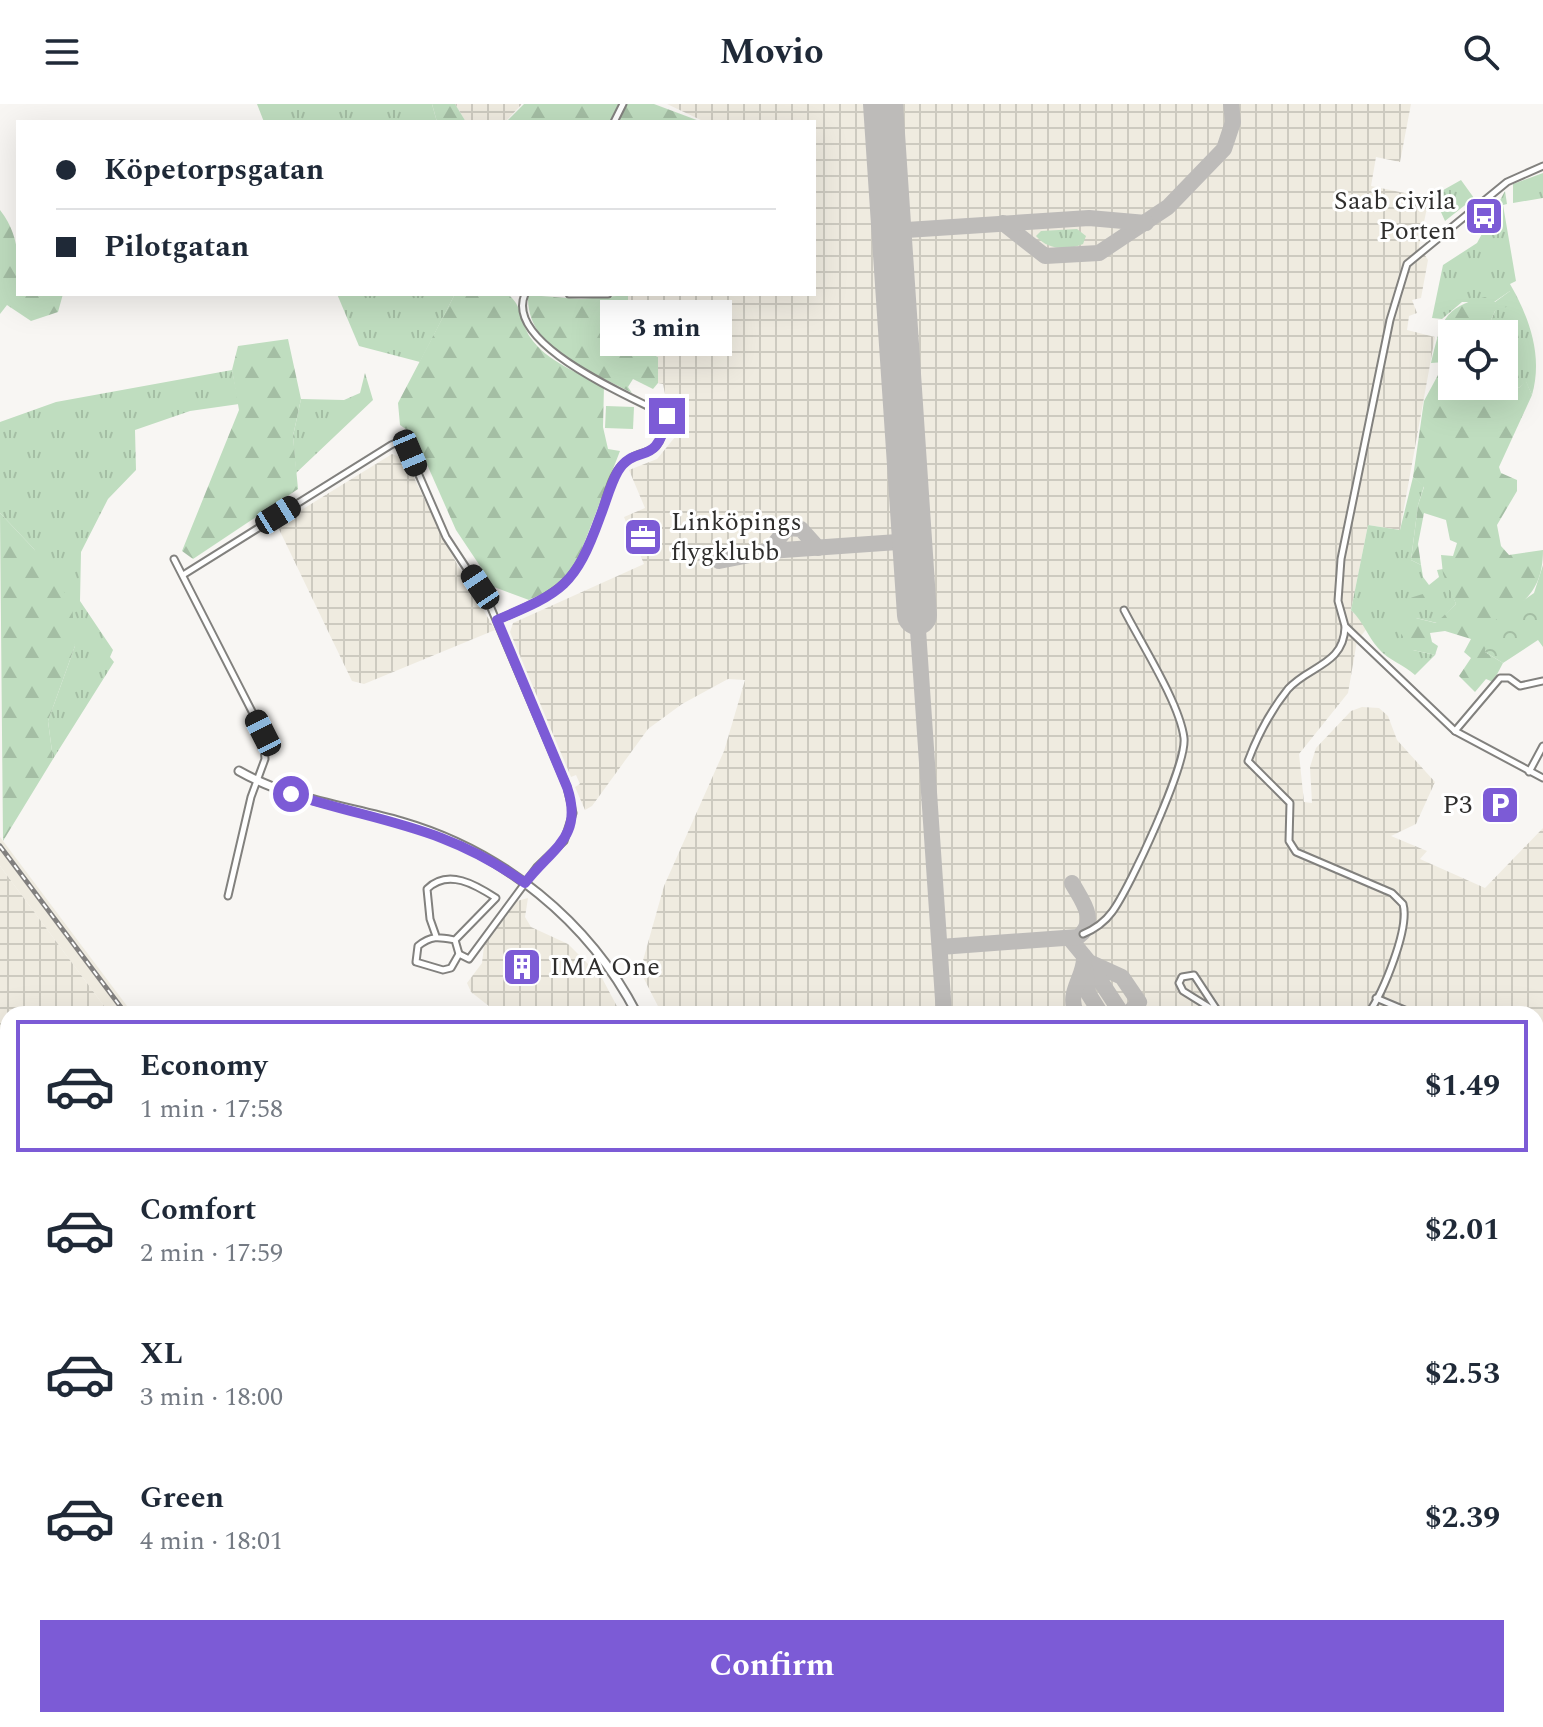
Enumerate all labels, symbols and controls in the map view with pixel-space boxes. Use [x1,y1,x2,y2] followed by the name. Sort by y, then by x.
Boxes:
[719,25,824,80] text: Movio
[40,30,84,74] icon: menu
[1459,30,1503,74] icon: search
[104,147,324,193] text: Köpetorpsgatan
[1334,181,1456,251] place label: Saab civila Porten
[1463,195,1505,237] bus stop icon: Saab civila Porten
[104,224,249,270] text: Pilotgatan
[601,300,733,356] callout: 3 min
[631,308,701,348] text: 3 min
[1438,320,1518,400] map controls
[1438,320,1518,400] button: locate
[649,398,685,434] route end
[390,426,430,480] car
[251,492,305,538] car
[671,502,802,572] place label: Linköpings flygklubb
[622,516,664,558] office icon: Linköpings flygklubb
[457,560,503,614] car
[241,706,285,760] car
[273,776,309,812] route start
[1479,784,1521,826] parking icon: P3
[1442,785,1472,825] place label: P3
[501,946,543,988] building icon: IMA One
[550,947,660,987] place label: IMA One
[140,1043,267,1089] text: Economy
[44,1050,116,1122] icon: car
[1425,1063,1500,1109] text: $1.49
[140,1089,283,1129] text: 1 min · 17:58
[140,1187,256,1233] text: Comfort
[44,1194,116,1266] icon: car
[1425,1207,1500,1253] text: $2.01
[140,1233,283,1273] text: 2 min · 17:59
[140,1331,183,1377] text: XL
[44,1338,116,1410] icon: car
[1425,1351,1500,1397] text: $2.53
[140,1377,283,1417] text: 3 min · 18:00
[140,1475,224,1521] text: Green
[44,1482,116,1554] icon: car
[1425,1495,1500,1541] text: $2.39
[140,1521,283,1561] text: 4 min · 18:01
[40,1620,1504,1712] button: Confirm

